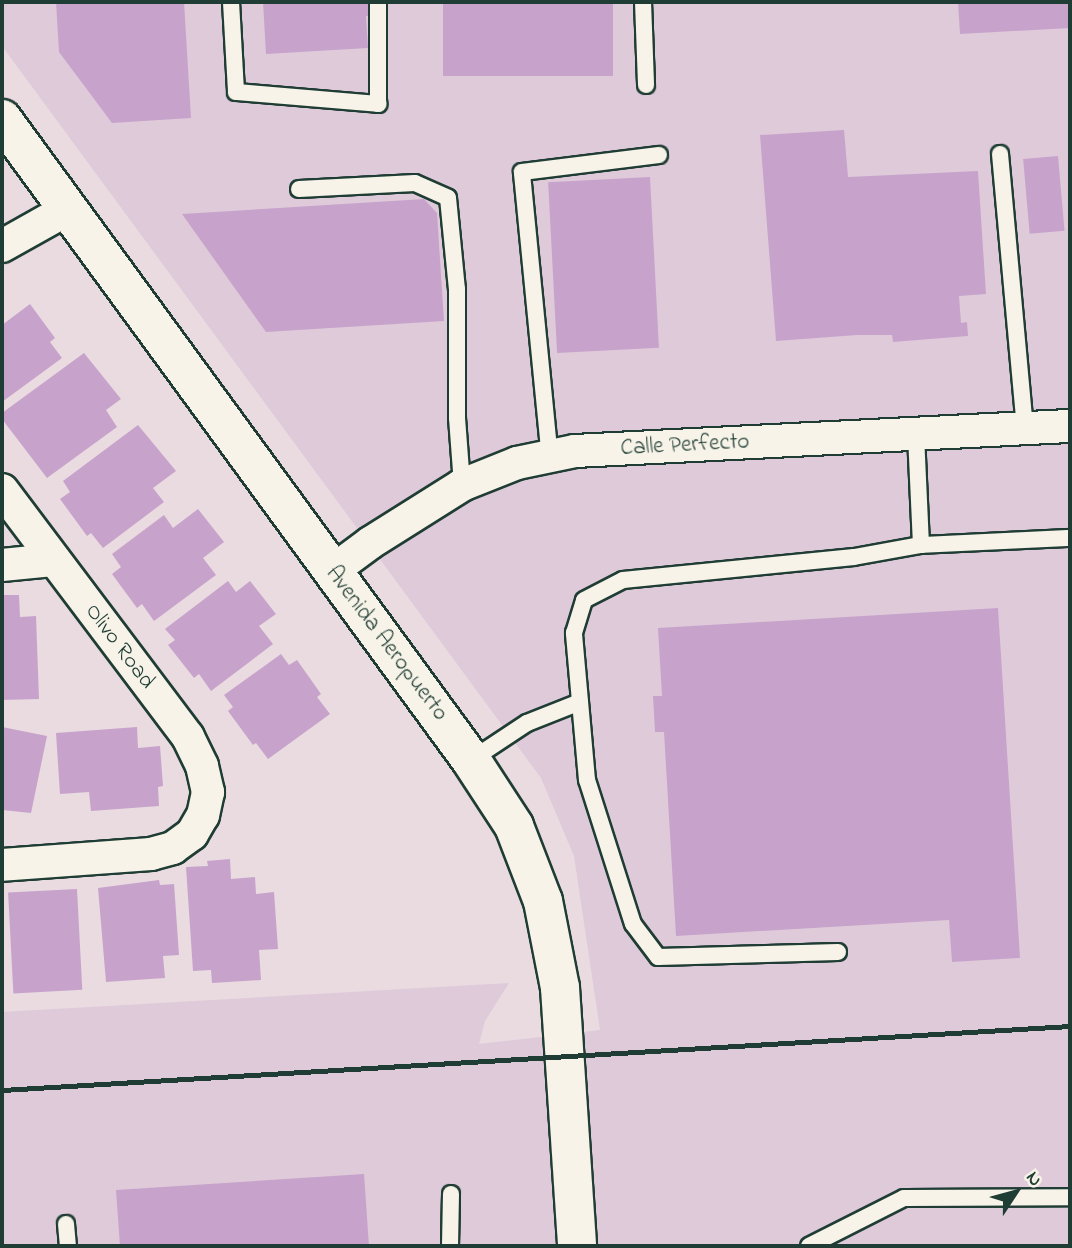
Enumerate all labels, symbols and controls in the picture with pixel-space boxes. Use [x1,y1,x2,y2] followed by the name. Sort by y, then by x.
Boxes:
[620,429,750,463] street label: Calle Perfecto
[319,561,453,727] street label: Avenida Aeropuerto
[78,599,160,695] street label: Olivo Road
[981,1157,1051,1227] north arrow
[1019,1166,1048,1192] text: N

